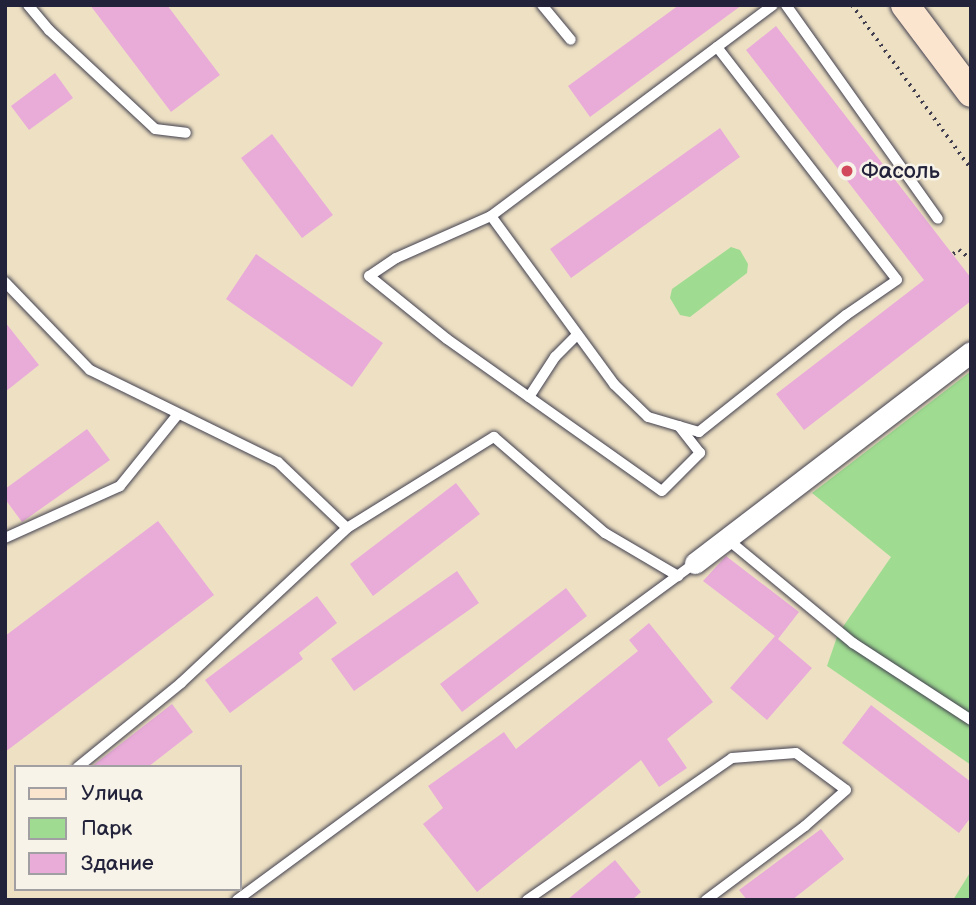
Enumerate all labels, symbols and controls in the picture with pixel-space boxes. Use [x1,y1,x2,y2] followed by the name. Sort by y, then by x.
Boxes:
[861,157,940,185] place label: Фасоль
[839,163,855,179] marker: Фасоль
[14,765,242,891] legend
[81,781,143,806] text: Улица
[81,816,132,841] text: Парк
[81,851,154,876] text: Здание

